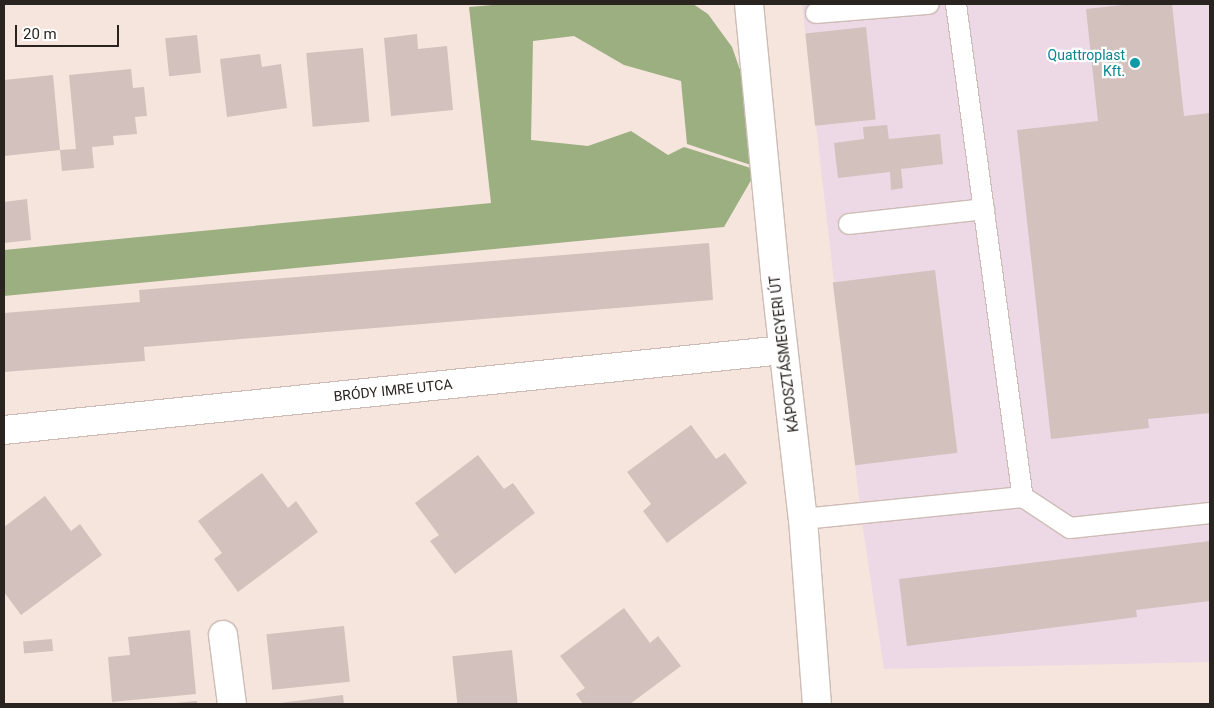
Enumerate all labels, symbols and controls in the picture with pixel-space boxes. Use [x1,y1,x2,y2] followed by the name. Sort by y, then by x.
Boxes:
[18,15,121,47] scale bar
[23,25,57,43] text: 20 m
[1048,47,1125,80] place label: Quattroplast Kft.
[1129,57,1141,69] marker: Quattroplast Kft.
[766,275,802,433] street label: KÁPOSZTÁSMEGYERI ÚT
[333,375,453,405] street label: BRÓDY IMRE UTCA

